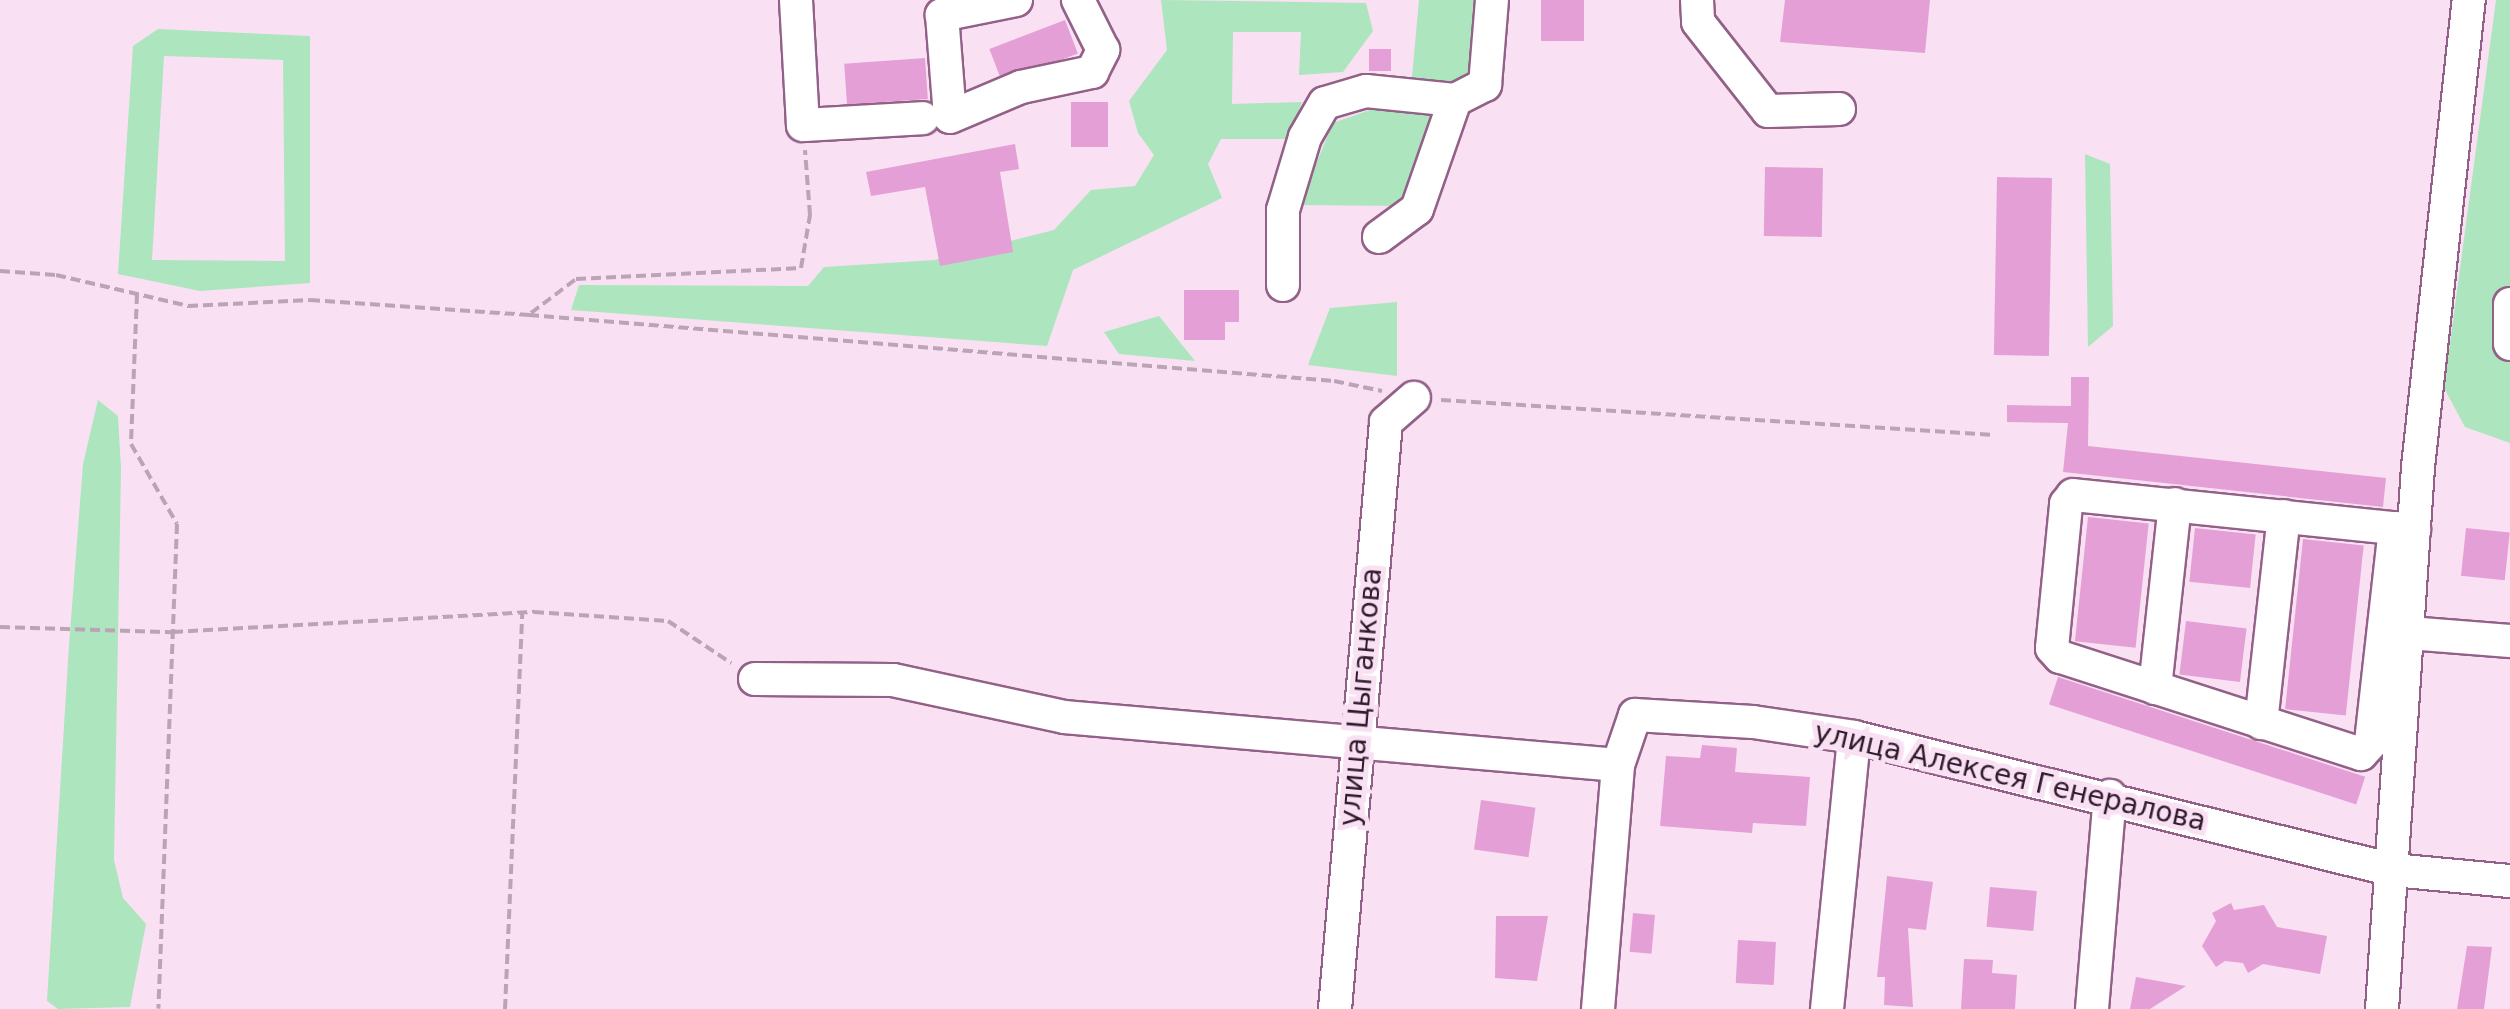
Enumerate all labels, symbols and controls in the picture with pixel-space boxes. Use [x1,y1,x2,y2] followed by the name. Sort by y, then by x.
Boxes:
[1333,566,1389,828] street label: улица Цыганкова
[1811,716,2209,838] street label: улица Алексея Генералова

